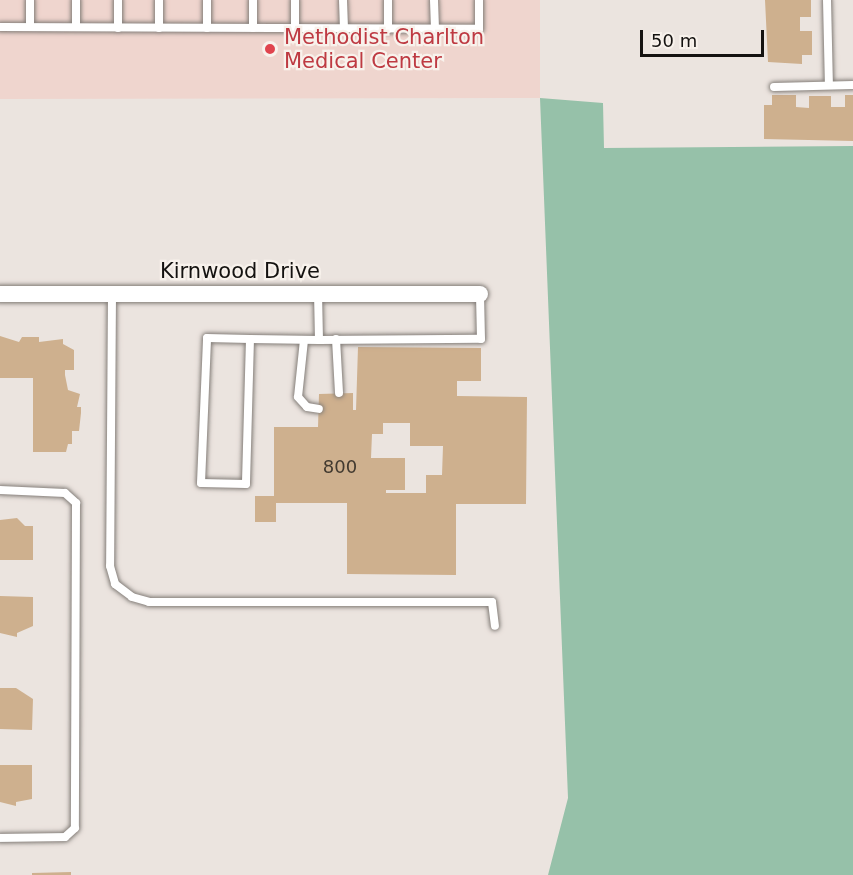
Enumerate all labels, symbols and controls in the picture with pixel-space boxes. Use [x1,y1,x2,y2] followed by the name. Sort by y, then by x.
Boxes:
[643,18,768,56] scale bar
[284,24,484,74] place label: Methodist Charlton Medical Center
[651,30,697,51] text: 50 m
[261,40,279,58] marker: Methodist Charlton Medical Center
[160,258,320,284] street label: Kirnwood Drive
[323,456,357,478] house number: 800

